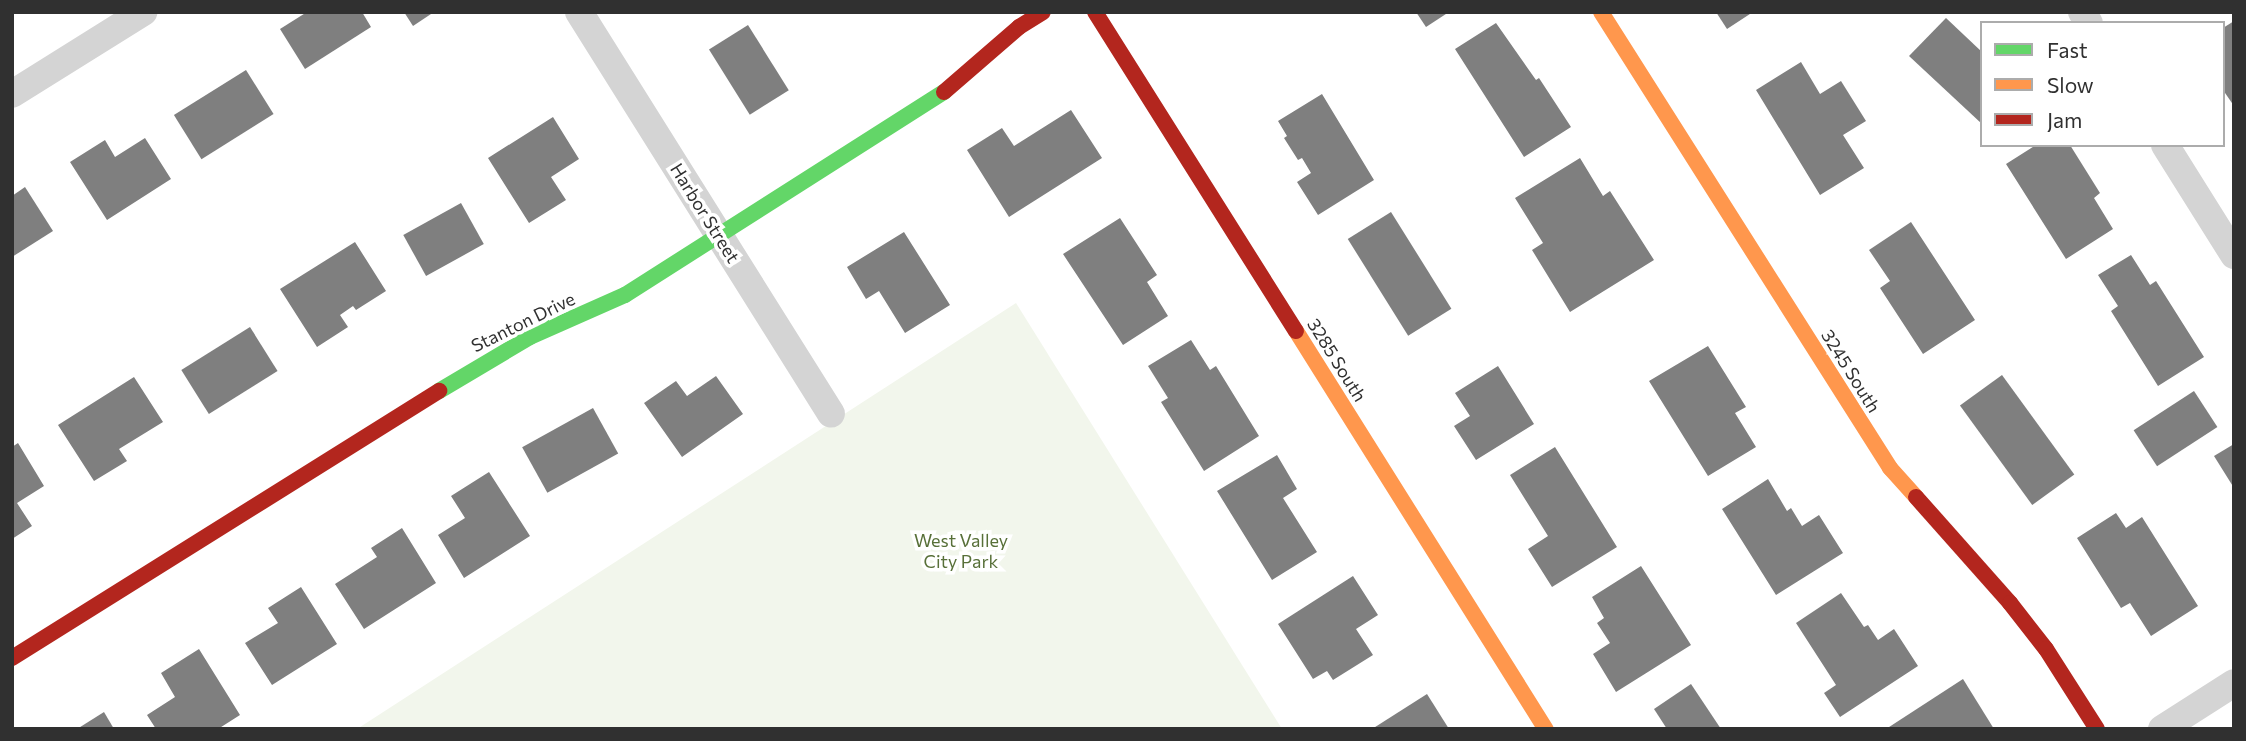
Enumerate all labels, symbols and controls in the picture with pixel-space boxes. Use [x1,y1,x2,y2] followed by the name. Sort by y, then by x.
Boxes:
[1980,21,2225,147] legend
[2047,37,2088,62] text: Fast
[2047,72,2094,97] text: Slow
[2047,107,2082,132] text: Jam
[666,159,744,267] street label: Harbor Street
[468,288,578,356] street label: Stanton Drive
[1303,314,1371,406] street label: 3285 South
[1817,326,1885,416] street label: 3245 South
[914,530,1008,572] park label: West Valley City Park

